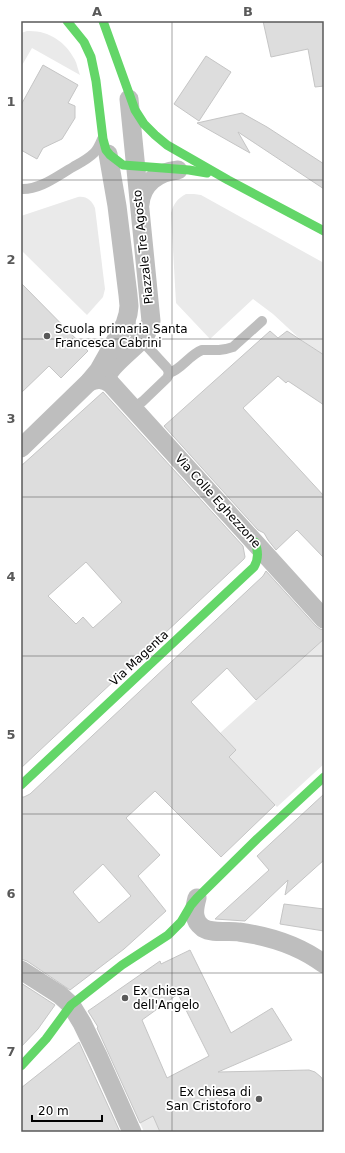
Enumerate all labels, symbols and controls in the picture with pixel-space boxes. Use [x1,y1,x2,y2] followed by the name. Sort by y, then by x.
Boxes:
[92,4,102,19] text: A
[243,4,253,19] text: B
[6,94,16,109] text: 1
[130,189,156,305] street label: Piazzale Tre Agosto
[6,252,16,267] text: 2
[55,322,188,350] place label: Scuola primaria Santa Francesca Cabrini
[42,331,52,341] marker: Scuola primaria Santa Francesca Cabrini
[6,411,16,426] text: 3
[172,451,264,551] street label: Via Colle Eghezzone
[6,569,16,584] text: 4
[107,627,171,689] street label: Via Magenta
[6,727,16,742] text: 5
[6,886,16,901] text: 6
[133,984,199,1012] place label: Ex chiesa dell'Angelo
[120,993,130,1003] marker: Ex chiesa dell'Angelo
[6,1044,16,1059] text: 7
[166,1085,251,1113] place label: Ex chiesa di San Cristoforo
[254,1094,264,1104] marker: Ex chiesa di San Cristoforo
[32,1097,102,1123] scale bar
[38,1104,69,1118] text: 20 m

